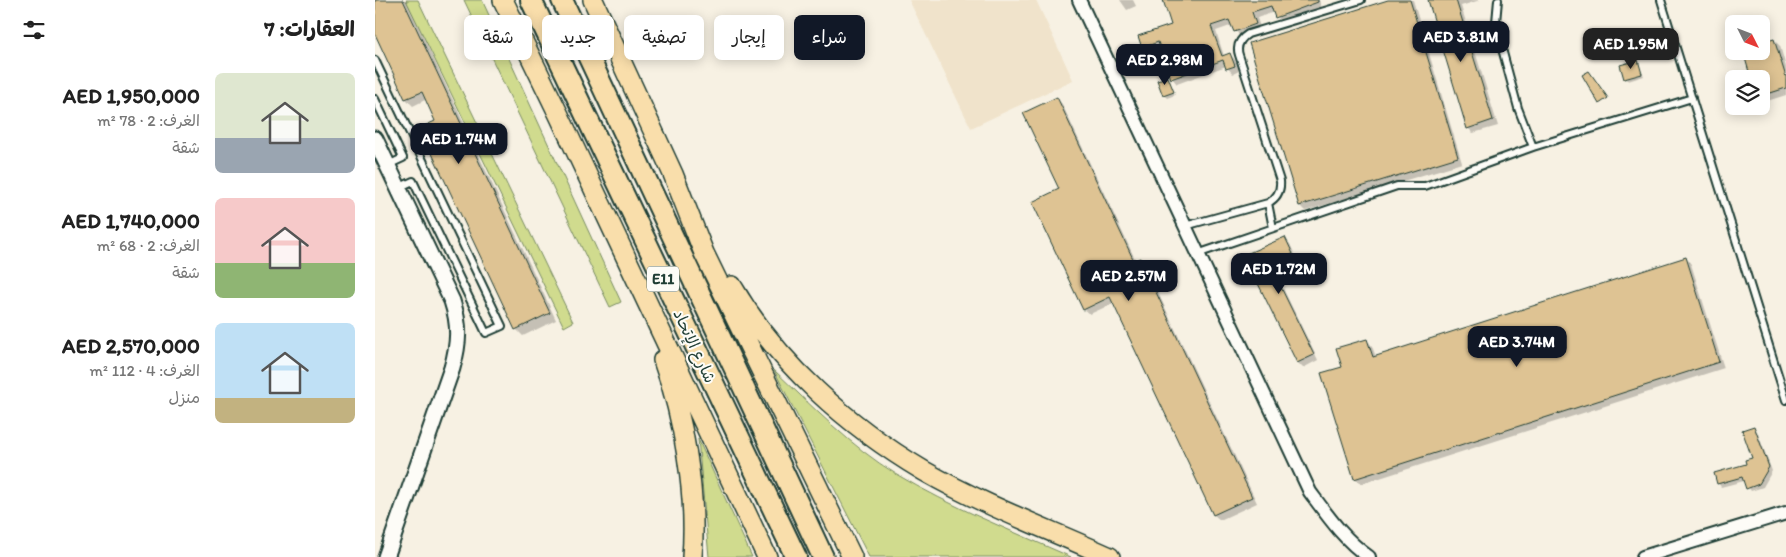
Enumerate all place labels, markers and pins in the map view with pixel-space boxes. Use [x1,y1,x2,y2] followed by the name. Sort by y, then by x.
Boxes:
[1404,20,1518,63] pin: AED 3.81M
[1574,28,1688,70] pin: AED 1.95M
[1108,44,1222,86] pin: AED 2.98M
[402,122,516,165] pin: AED 1.74M
[1222,252,1336,295] pin: AED 1.72M
[1072,260,1186,302] pin: AED 2.57M
[1460,326,1574,368] pin: AED 3.74M

